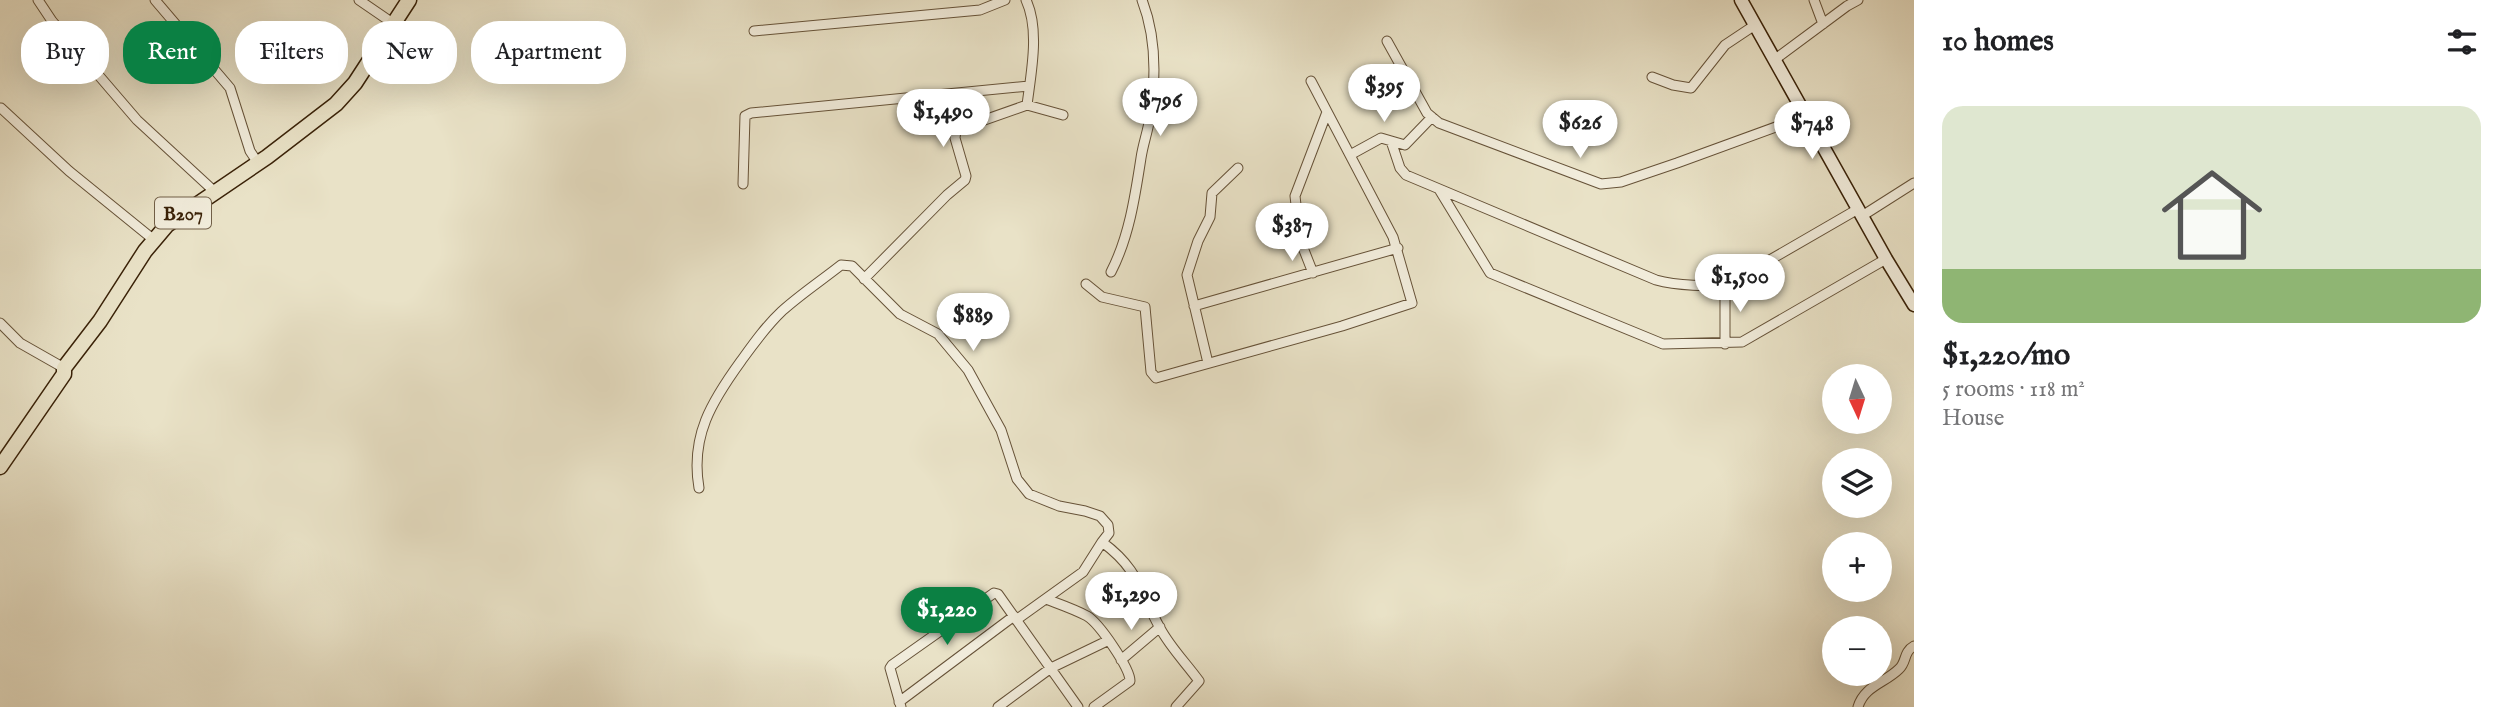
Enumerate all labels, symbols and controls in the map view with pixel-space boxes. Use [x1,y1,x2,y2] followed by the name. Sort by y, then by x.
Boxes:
[21,21,109,84] chip: Buy
[123,21,221,84] chip: Rent
[235,21,348,84] chip: Filters
[362,21,457,84] chip: New
[471,21,626,84] chip: Apartment
[1942,23,2054,61] text: 10 homes
[2443,23,2481,61] icon: filters
[1343,64,1425,124] pin: $395
[1364,72,1404,101] text: $395
[1119,78,1201,138] pin: $796
[1138,86,1182,115] text: $796
[886,90,1000,149] pin: $1,490
[913,97,973,126] text: $1,490
[1539,100,1621,160] pin: $626
[1771,102,1853,161] pin: $748
[1559,108,1601,137] text: $626
[1790,109,1834,138] text: $748
[2149,152,2275,278] icon: home
[155,197,211,228] road number: B207
[1251,204,1333,263] pin: $387
[1271,211,1313,240] text: $387
[1683,254,1797,314] pin: $1,500
[1711,262,1769,291] text: $1,500
[932,294,1014,353] pin: $889
[953,301,993,330] text: $889
[1942,337,2070,375] text: $1,220/mo
[1822,364,1892,434] north arrow
[1822,364,1892,686] map controls
[1942,375,2085,404] text: 5 rooms · 118 m²
[1942,404,2004,433] text: House
[1822,448,1892,518] button: layers
[1822,532,1892,602] button: +
[1074,572,1188,632] pin: $1,290
[1101,580,1161,609] text: $1,290
[890,588,1004,647] pin: $1,220
[917,595,977,624] text: $1,220
[1822,616,1892,686] button: −

